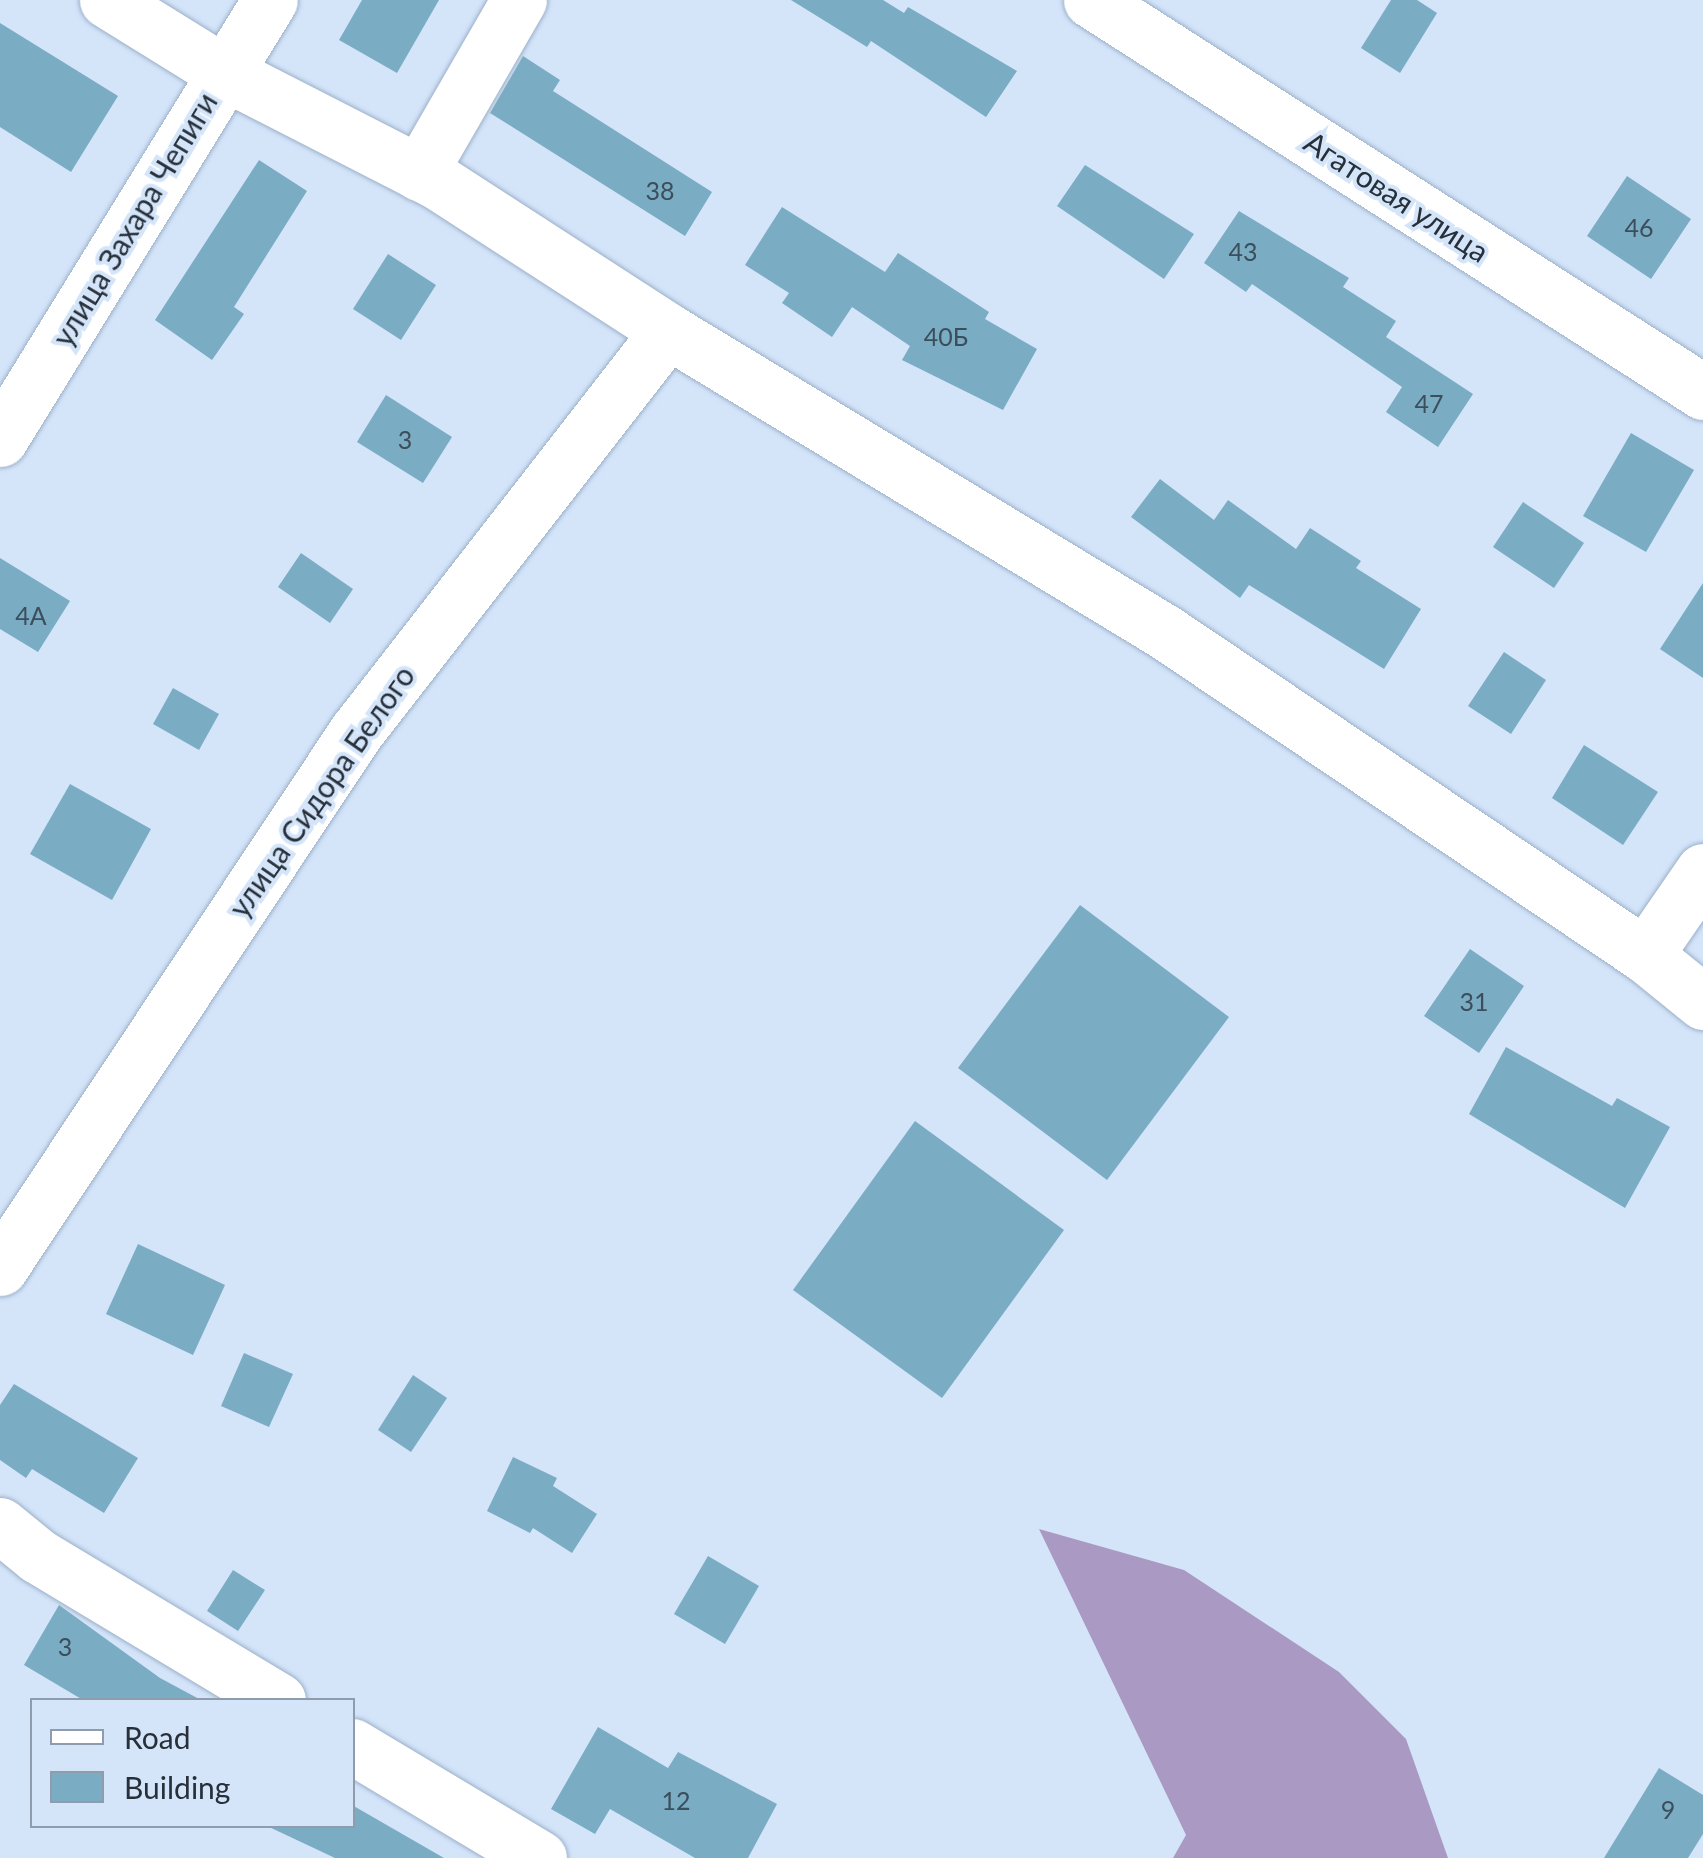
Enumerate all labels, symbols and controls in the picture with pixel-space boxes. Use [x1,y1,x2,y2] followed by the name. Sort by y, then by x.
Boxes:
[44,86,224,352] street label: улица Захара Чепиги
[1298,123,1496,269] street label: Агатовая улица
[646,175,674,205] house number: 38
[1625,212,1653,242] house number: 46
[1229,236,1257,266] house number: 43
[924,321,968,351] house number: 40Б
[1415,388,1443,418] house number: 47
[398,424,412,454] house number: 3
[15,600,47,630] house number: 4А
[220,658,422,924] street label: улица Сидора Белого
[1460,986,1488,1016] house number: 31
[58,1631,72,1661] house number: 3
[30,1698,355,1828] legend
[124,1719,191,1755] text: Road
[124,1769,230,1805] text: Building
[662,1785,690,1815] house number: 12
[1661,1794,1675,1824] house number: 9

